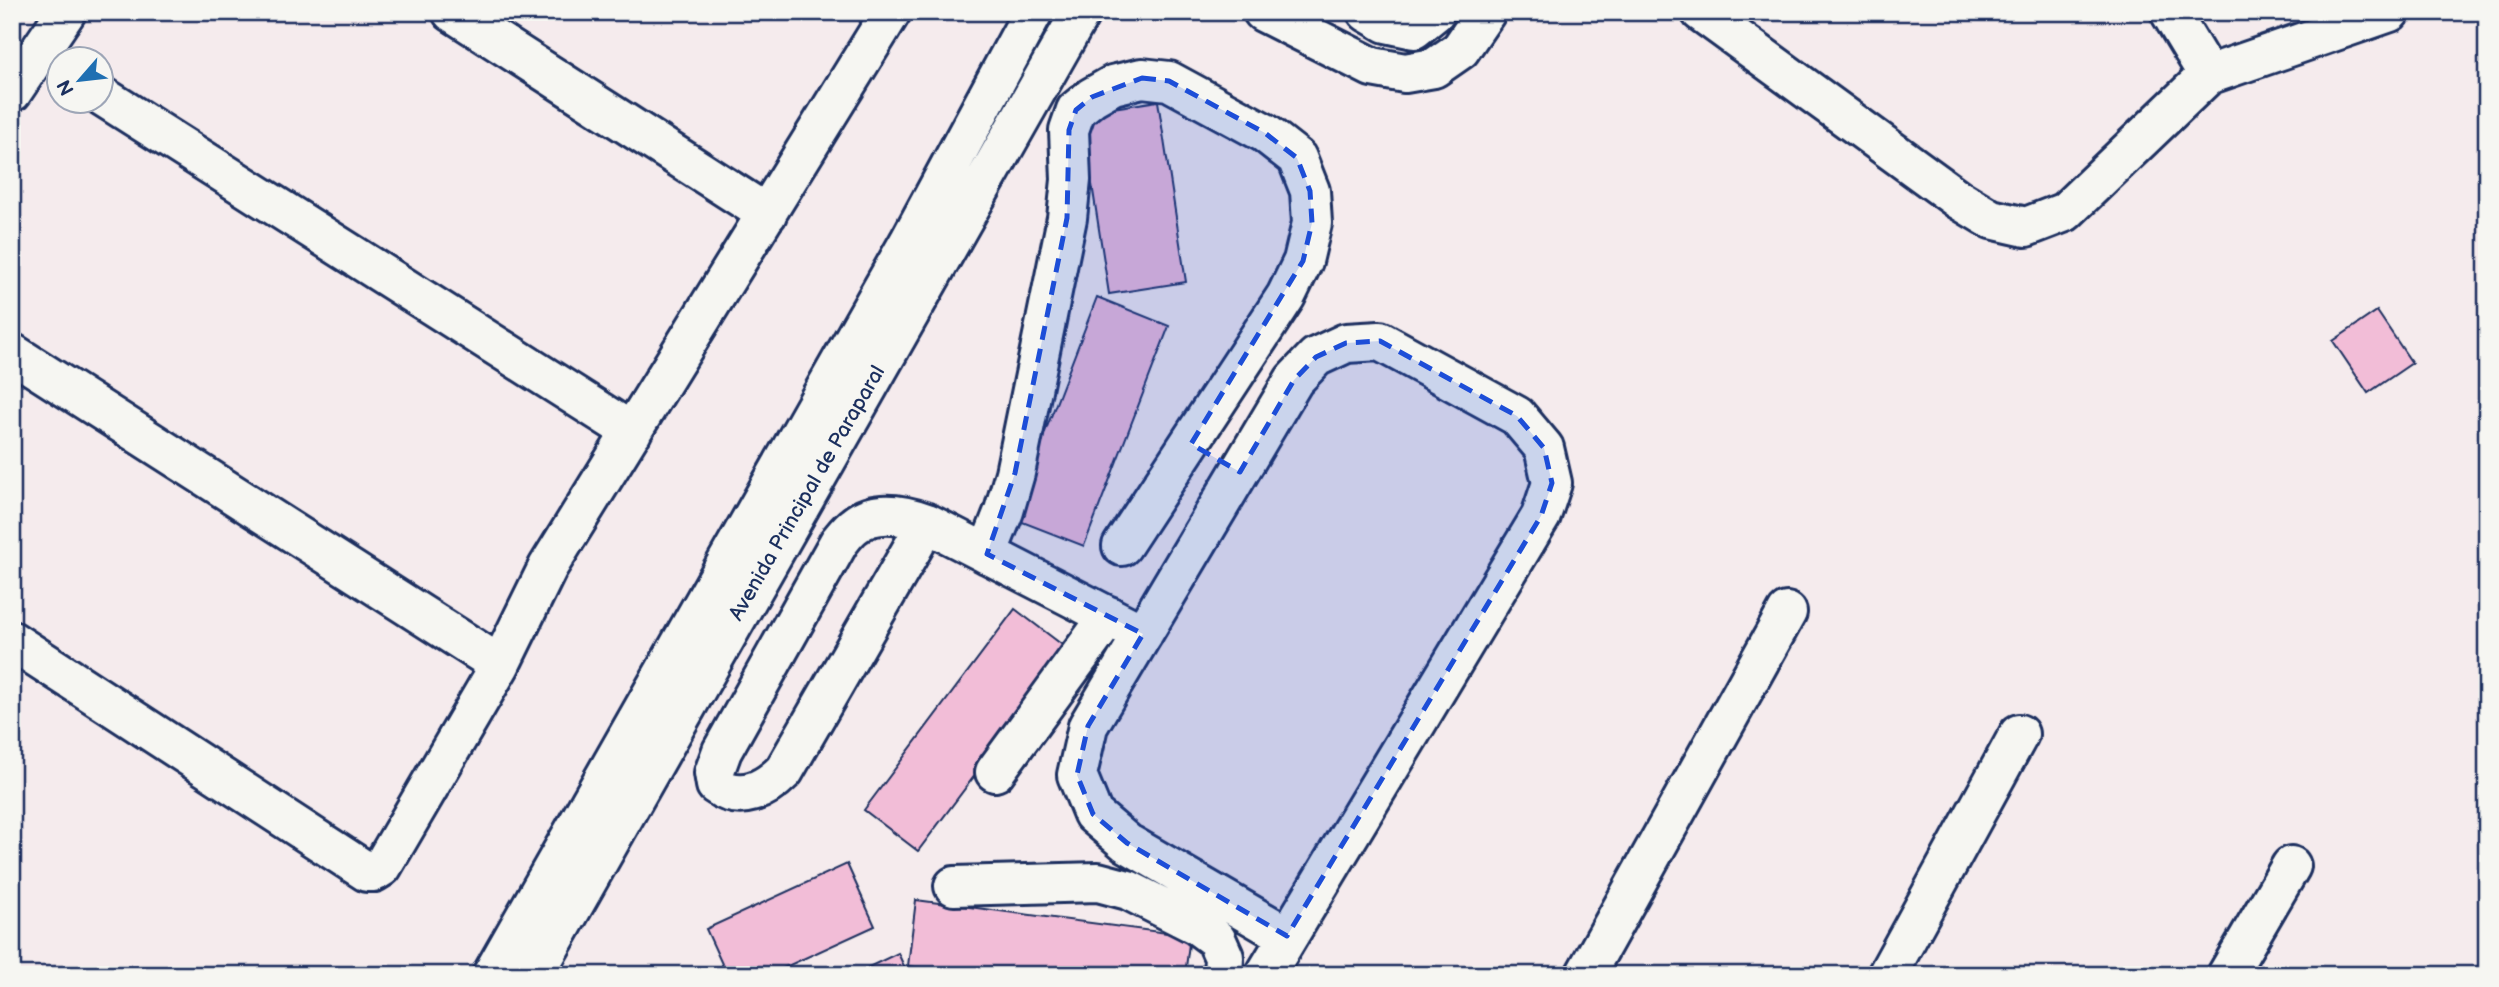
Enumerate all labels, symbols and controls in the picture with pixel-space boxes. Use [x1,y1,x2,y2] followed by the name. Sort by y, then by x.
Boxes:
[46,46,116,116] north arrow
[53,76,80,99] text: N
[724,361,890,625] street label: Avenida Principal de Paraparal

